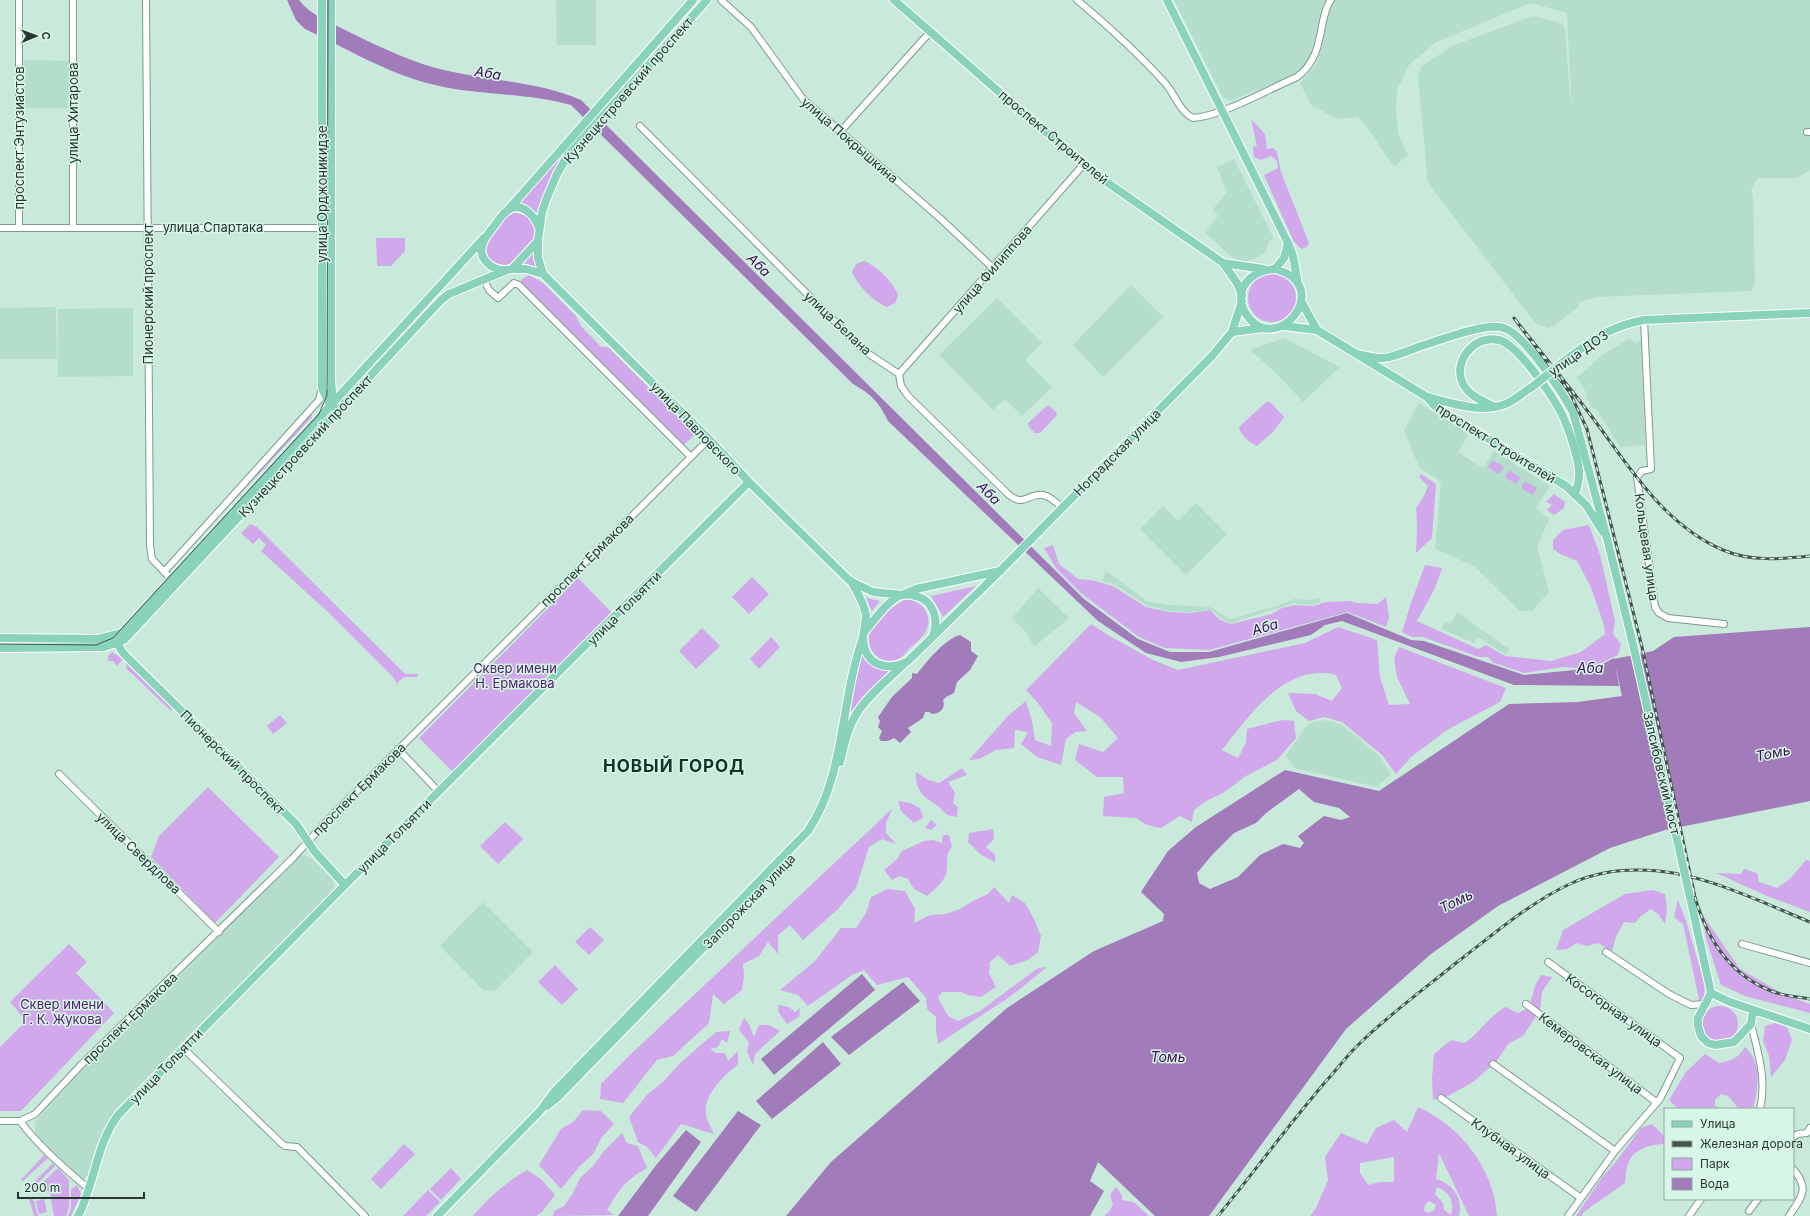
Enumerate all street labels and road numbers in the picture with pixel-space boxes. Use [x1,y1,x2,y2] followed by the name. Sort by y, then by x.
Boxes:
[560,14,696,166] street label: Кузнецкстроевский проспект
[65,63,81,163] street label: улица Хитарова
[11,66,27,210] street label: проспект Энтузиастов
[996,86,1112,188] street label: проспект Строителей
[798,94,902,186] street label: улица Покрышкина
[314,126,330,262] street label: улица Орджоникидзе
[163,219,263,235] street label: улица Спартака
[949,222,1035,316] street label: улица Филиппова
[140,223,156,365] street label: Пионерский проспект
[801,288,875,358] street label: улица Белана
[1545,327,1611,379] street label: улица ДОЗ
[235,372,375,520] street label: Кузнецкстроевский проспект
[648,378,745,478] street label: улица Павловского
[1433,400,1559,486] street label: проспект Строителей
[1070,405,1164,499] street label: Ноградская улица
[1632,492,1662,602] street label: Кольцевая улица
[537,510,637,610] street label: проспект Ермакова
[584,568,664,648] street label: улица Тольятти
[177,706,289,818] street label: Пионерский проспект
[1640,710,1684,836] street label: Запсибовский мост
[309,739,409,839] street label: проспект Ермакова
[354,796,434,876] street label: улица Тольятти
[93,809,185,897] street label: улица Свердлова
[699,850,799,952] street label: Запорожская улица
[79,969,181,1067] street label: проспект Ермакова
[1563,970,1665,1050] street label: Косогорная улица
[1536,1009,1646,1097] street label: Кемеровская улица
[126,1025,206,1107] street label: улица Тольятти
[1468,1114,1554,1182] street label: Клубная улица

